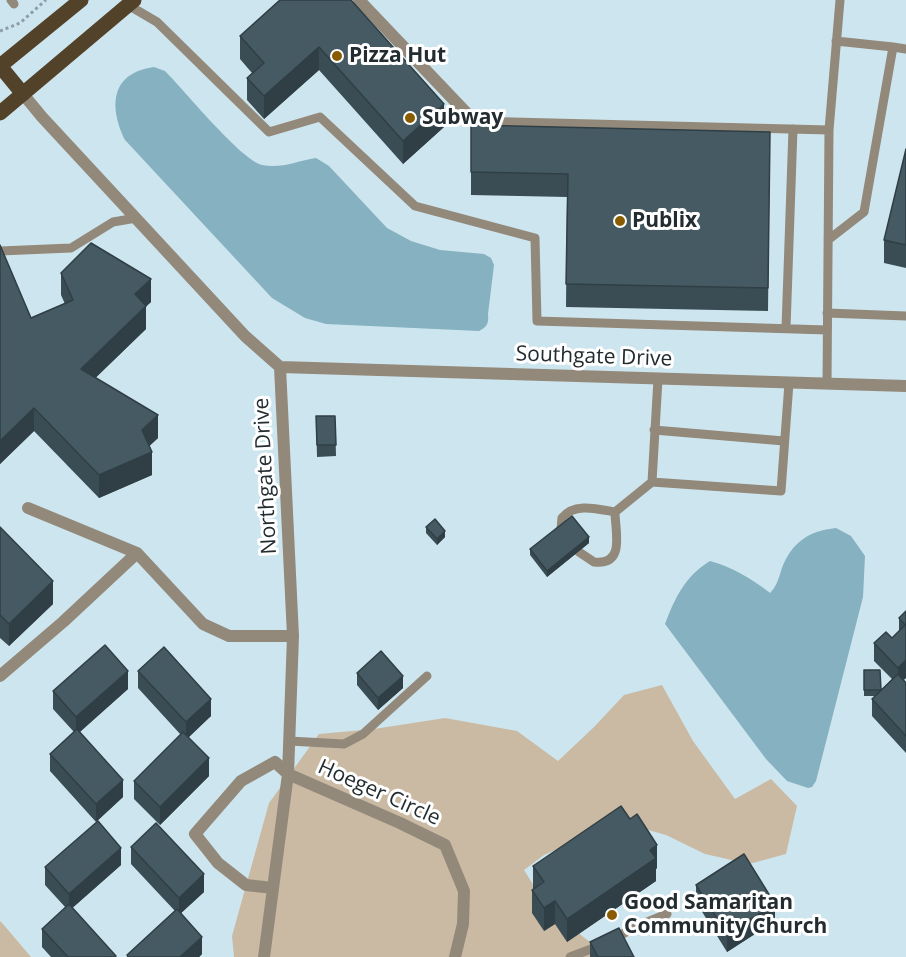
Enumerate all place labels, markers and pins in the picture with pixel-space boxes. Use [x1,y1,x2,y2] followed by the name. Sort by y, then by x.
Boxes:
[349,43,446,69] place label: Pizza Hut
[330,49,344,63] marker: Pizza Hut
[422,105,503,131] place label: Subway
[403,111,417,125] marker: Subway
[632,208,697,234] place label: Publix
[613,214,627,228] marker: Publix
[624,890,827,940] place label: Good Samaritan Community Church
[605,908,619,922] marker: Good Samaritan Community Church

